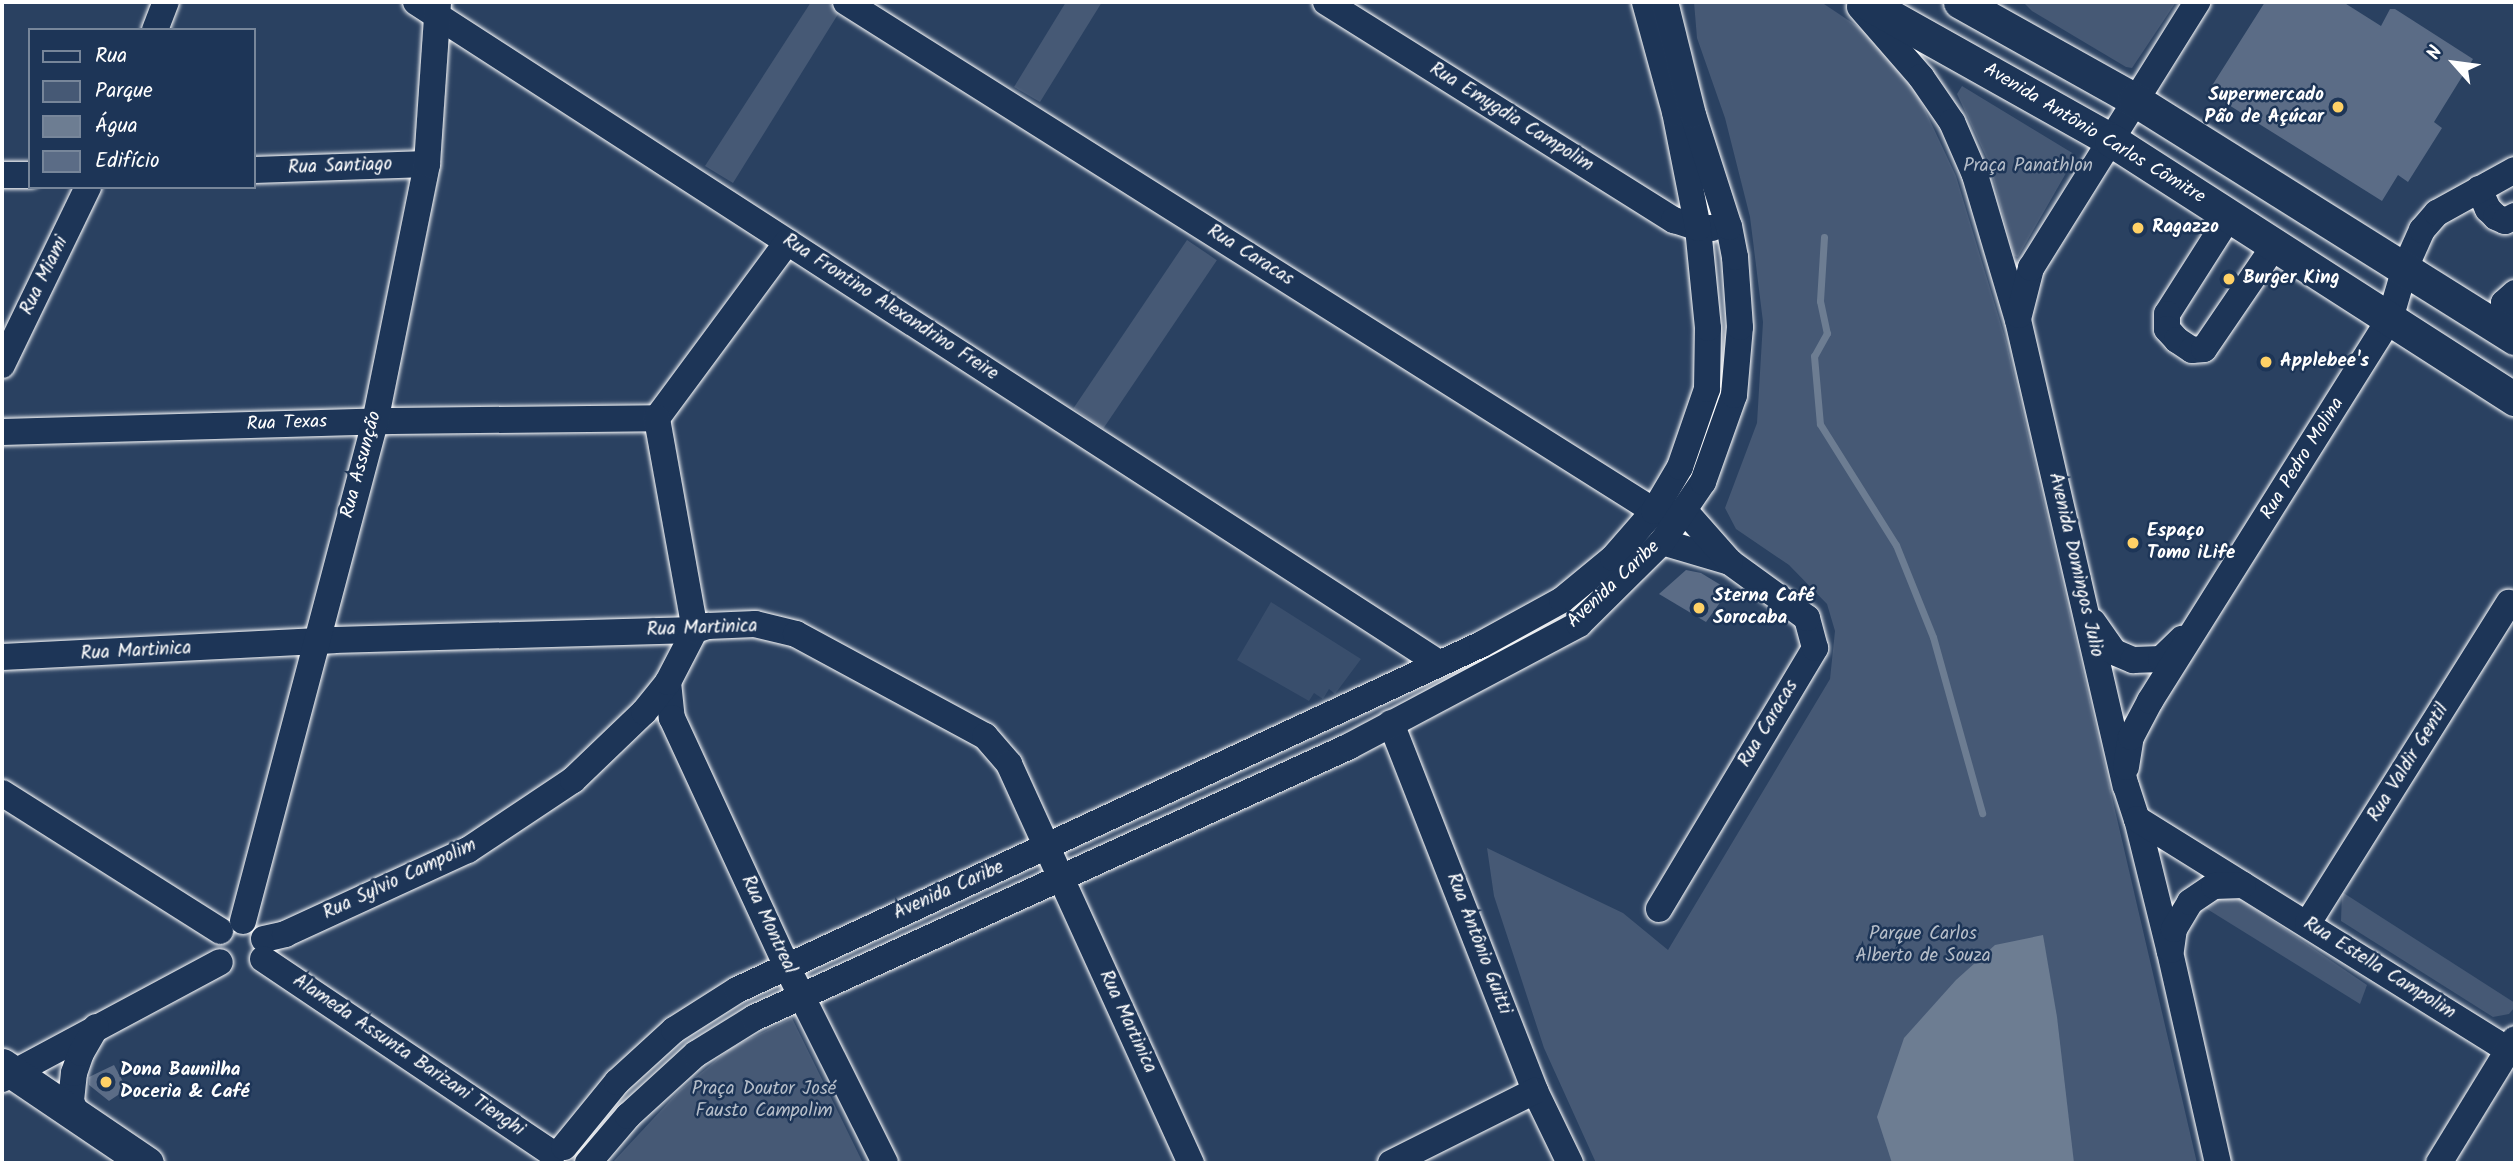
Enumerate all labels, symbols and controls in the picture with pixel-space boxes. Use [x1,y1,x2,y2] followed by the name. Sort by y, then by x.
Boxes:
[28,28,256,189] legend
[2419,28,2489,98] north arrow
[95,40,127,73] text: Rua
[2419,41,2452,65] text: N
[1425,58,1597,178] street label: Rua Emygdia Campolim
[1979,59,2209,209] street label: Avenida Antônio Carlos Cômitre
[95,75,153,108] text: Parque
[2205,85,2324,129] place label: Supermercado Pão de Açúcar
[2330,99,2346,115] marker: Supermercado Pão de Açúcar
[95,110,138,143] text: Água
[95,145,160,178] text: Edifício
[287,154,393,180] street label: Rua Santiago
[1963,156,2093,178] park label: Praça Panathlon
[2152,217,2219,239] place label: Ragazzo
[1203,220,1297,292] street label: Rua Caracas
[2130,220,2146,236] marker: Ragazzo
[778,230,1002,386] street label: Rua Frontino Alexandrino Freire
[16,233,74,319] street label: Rua Miami
[2243,268,2340,290] place label: Burger King
[2221,271,2237,287] marker: Burger King
[2280,351,2369,373] place label: Applebee's
[2258,354,2274,370] marker: Applebee's
[2256,394,2350,524] street label: Rua Pedro Molina
[337,409,387,521] street label: Rua Assunção
[246,411,328,437] street label: Rua Texas
[2043,471,2107,659] street label: Avenida Domingos Julio
[2147,521,2235,565] place label: Espaço Tomo iLife
[2125,535,2141,551] marker: Espaço Tomo iLife
[1563,536,1665,634] street label: Avenida Caribe
[1713,586,1814,630] place label: Sterna Café Sorocaba
[1691,600,1707,616] marker: Sterna Café Sorocaba
[646,616,758,642] street label: Rua Martinica
[80,638,192,666] street label: Rua Martinica
[1734,676,1804,772] street label: Rua Caracas
[2364,700,2454,826] street label: Rua Valdir Gentil
[320,834,480,926] street label: Rua Sylvio Campolim
[890,857,1008,925] street label: Avenida Caribe
[1441,870,1515,1018] street label: Rua Antônio Guitti
[735,872,801,978] street label: Rua Montreal
[2299,913,2459,1025] street label: Rua Estella Campolim
[1855,924,1991,968] park label: Parque Carlos Alberto de Souza
[1093,967,1161,1077] street label: Rua Martinica
[288,970,528,1142] street label: Alameda Assunta Barizani Tienghi
[120,1060,249,1104] place label: Dona Baunilha Doceria & Café
[98,1074,114,1090] marker: Dona Baunilha Doceria & Café
[692,1079,836,1123] park label: Praça Doutor José Fausto Campolim

